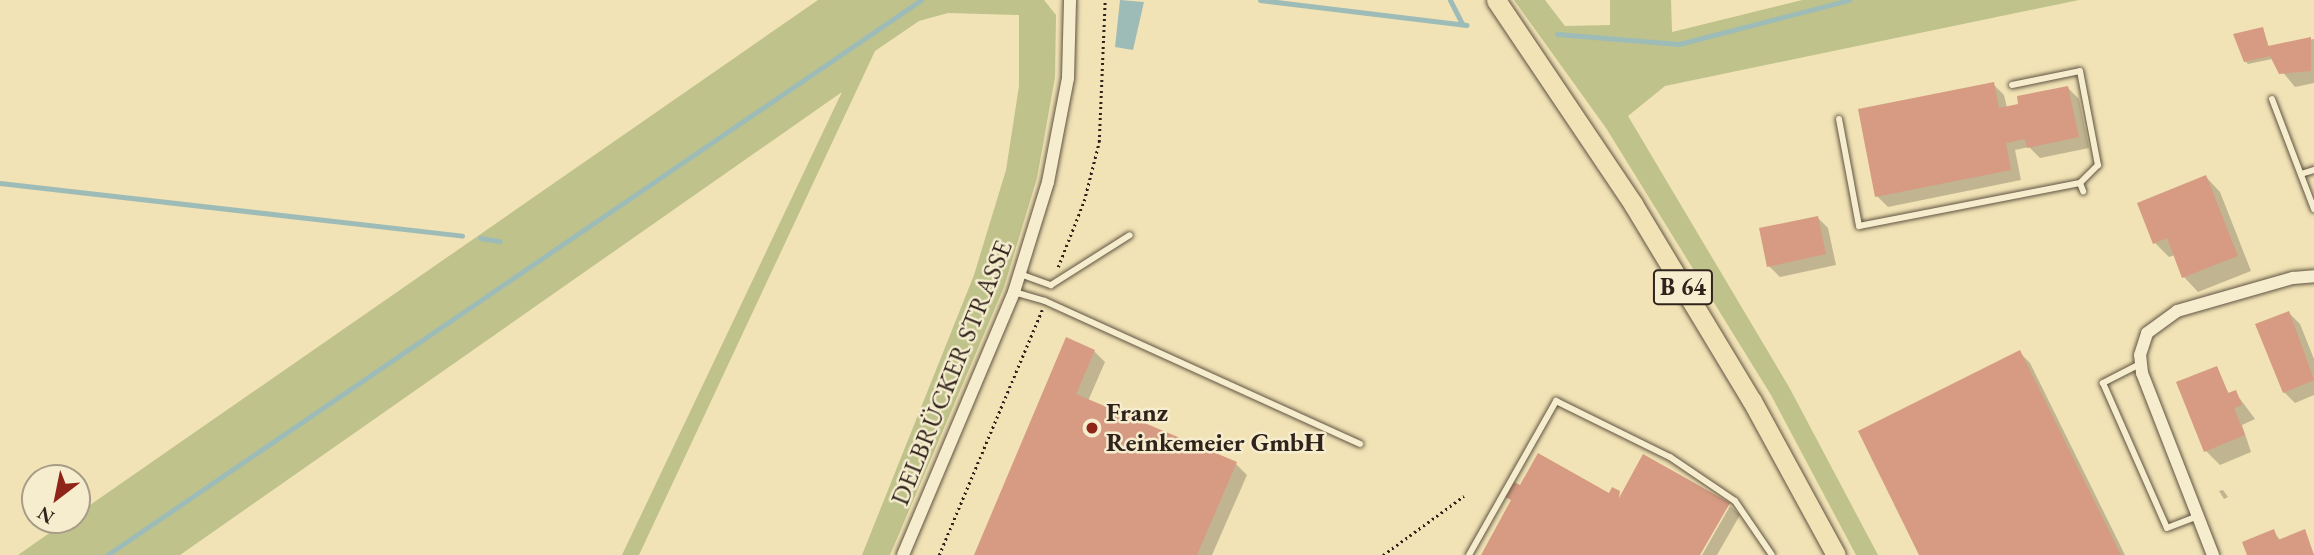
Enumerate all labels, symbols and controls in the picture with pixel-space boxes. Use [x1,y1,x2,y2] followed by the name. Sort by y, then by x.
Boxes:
[885,236,1019,510] street label: DELBRÜCKER STRASSE
[1652,266,1714,308] road number: B 64
[1106,397,1325,458] place label: Franz Reinkemeier GmbH
[1084,420,1100,436] marker: Franz Reinkemeier GmbH
[21,464,91,534] north arrow
[33,501,59,530] text: N

